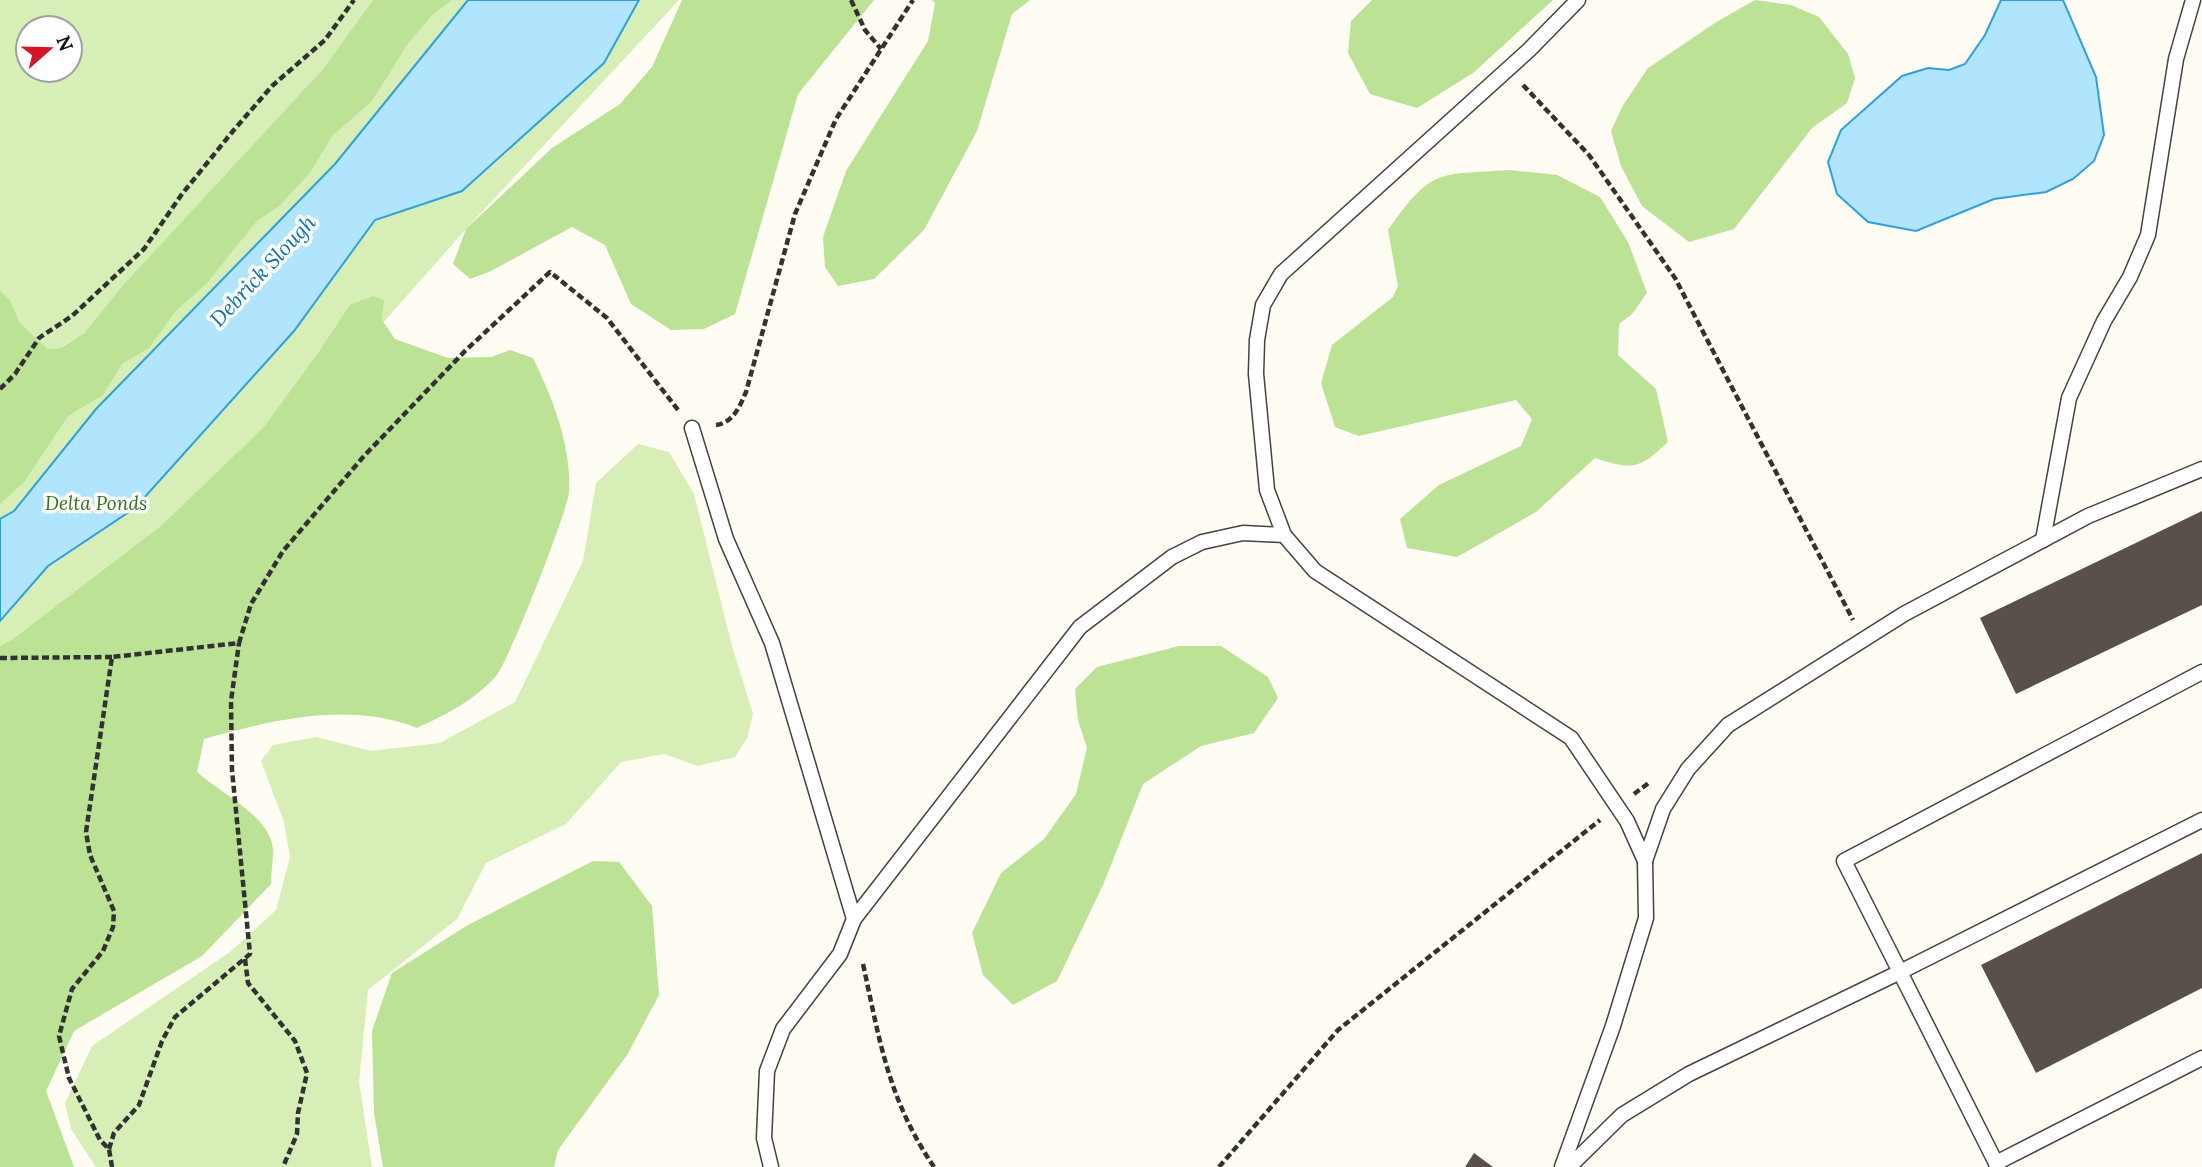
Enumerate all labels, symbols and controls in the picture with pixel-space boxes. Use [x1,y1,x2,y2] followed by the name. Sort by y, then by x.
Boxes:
[14,14,84,84] north arrow
[51,32,79,54] text: N
[204,209,321,332] water label: Debrick Slough
[45,491,147,515] park label: Delta Ponds

